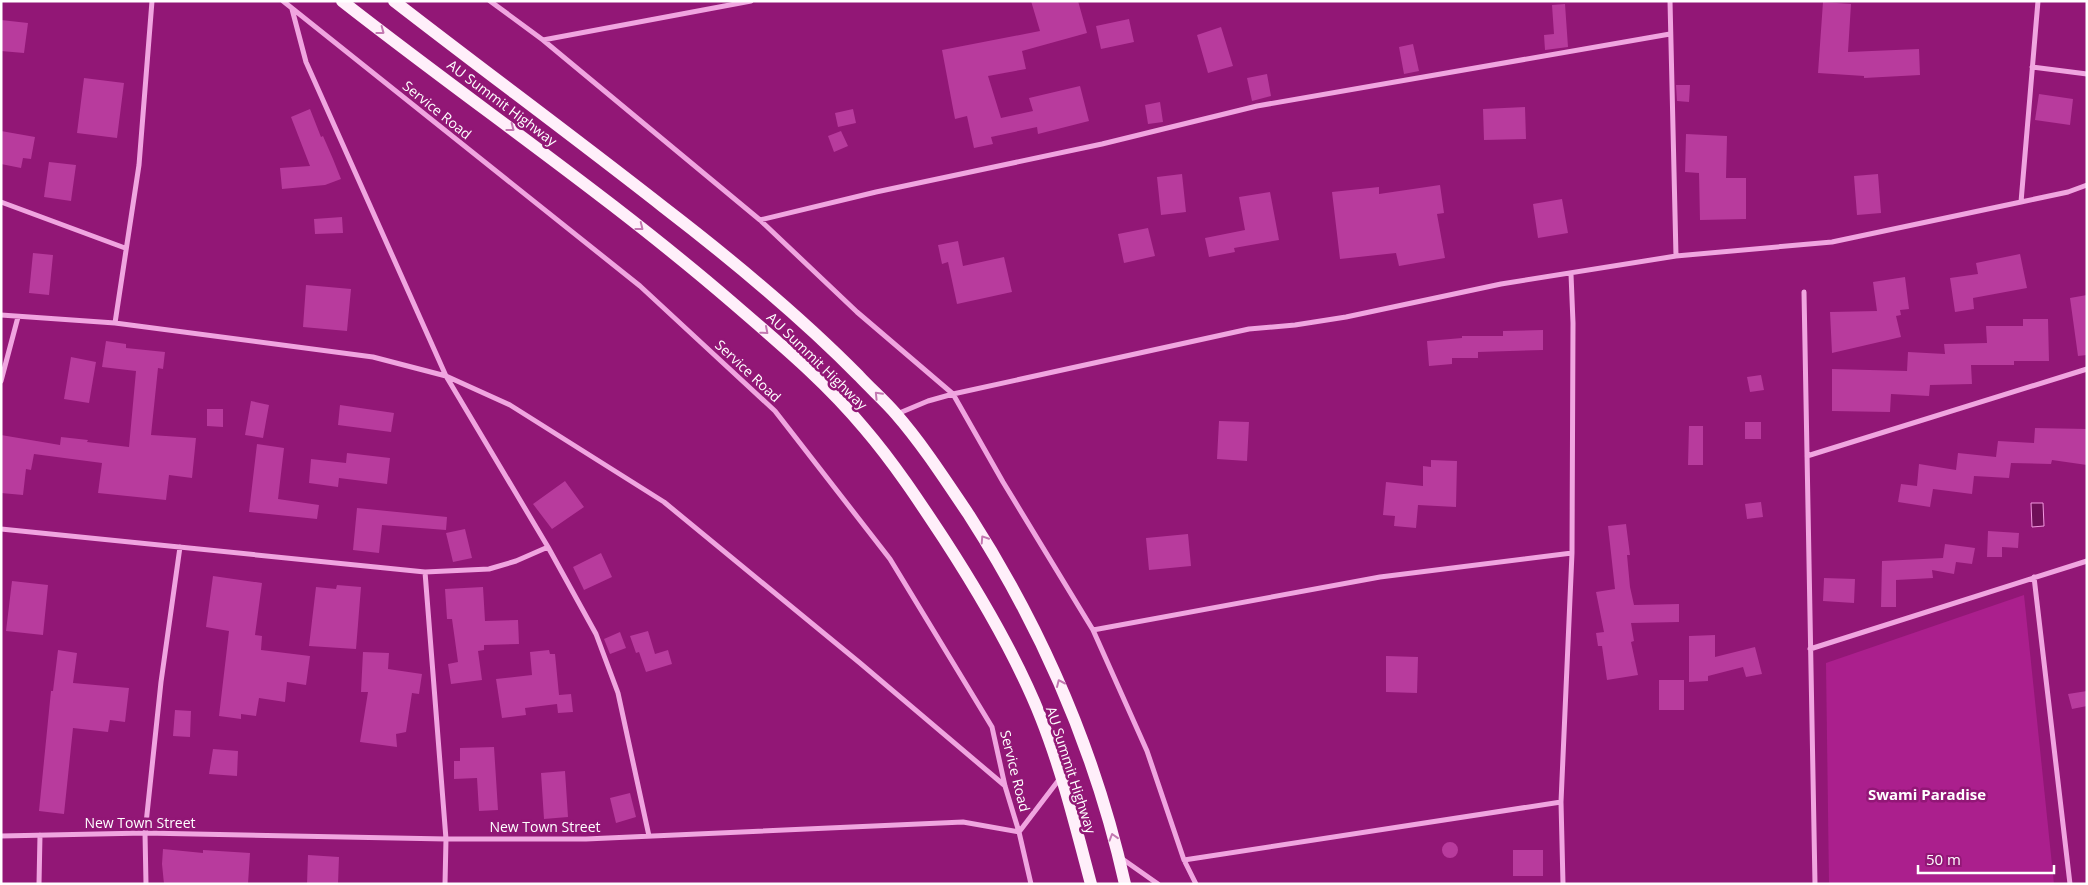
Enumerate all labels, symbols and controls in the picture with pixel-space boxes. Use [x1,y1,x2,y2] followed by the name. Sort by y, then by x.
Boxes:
[375,25,385,34] one-way arrow
[444,55,562,151] street label: AU Summit Highway
[399,76,476,143] street label: Service Road
[505,122,515,131] one-way arrow
[634,221,643,229] one-way arrow
[763,308,872,414] street label: AU Summit Highway
[759,325,768,334] one-way arrow
[711,335,785,406] street label: Service Road
[874,392,883,401] one-way arrow
[981,536,991,545] one-way arrow
[1056,679,1067,688] one-way arrow
[1042,704,1101,837] street label: AU Summit Highway
[996,728,1035,814] street label: Service Road
[1868,784,1986,804] district label: Swami Paradise
[84,813,196,832] street label: New Town Street
[489,817,601,836] street label: New Town Street
[1108,833,1118,841] one-way arrow
[1918,842,2054,874] scale bar
[1926,849,1961,869] text: 50 m

